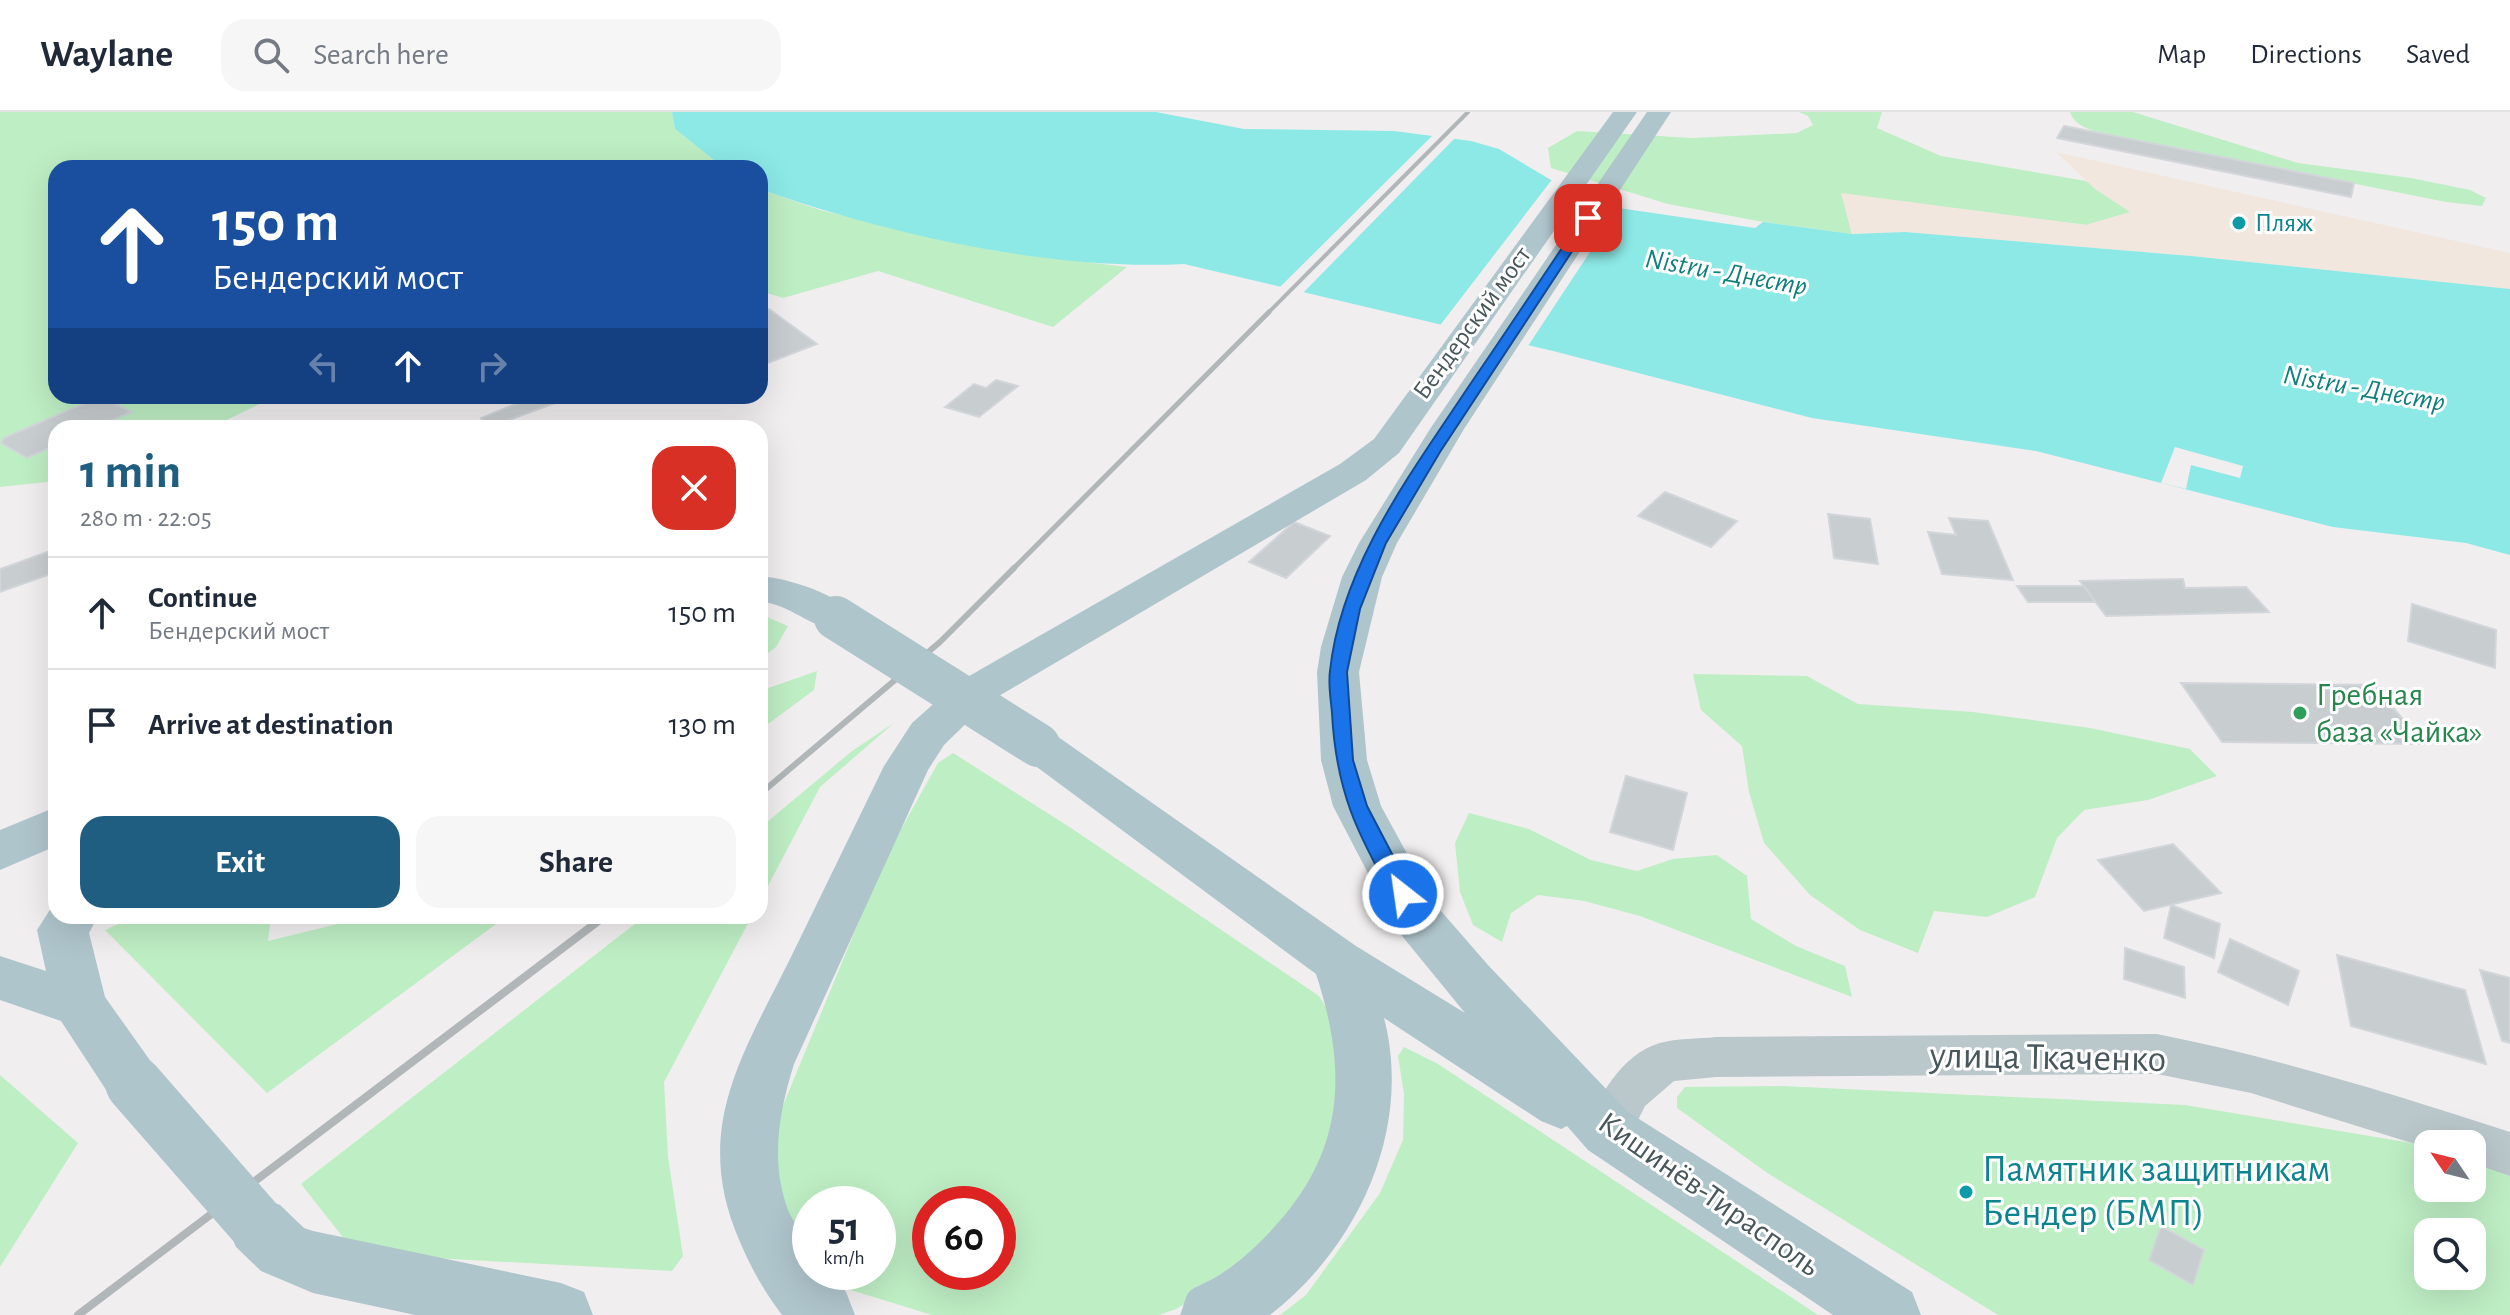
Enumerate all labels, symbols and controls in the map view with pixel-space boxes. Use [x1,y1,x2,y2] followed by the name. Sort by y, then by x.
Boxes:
[221,19,781,91] search box
[249,33,293,77] icon: search
[40,36,173,74] text: Waylane
[313,40,449,70] text: Search here
[2157,41,2206,69] text: Map
[2250,41,2362,69] text: Directions
[2406,41,2470,69] text: Saved
[1554,184,1622,252] pin
[80,192,184,296] icon: ahead
[212,195,339,251] text: 150 m
[1566,196,1610,240] icon: arrive
[2255,210,2313,236] place label: Пляж
[2230,214,2248,232] marker: Пляж
[1408,242,1536,404] street label: Бендерский мост
[1643,245,1809,301] water label: Nistru - Днестр
[212,260,463,296] text: Бендерский мост
[302,344,346,388] icon: left
[386,344,430,388] icon: ahead
[470,344,514,388] icon: right
[2281,361,2447,417] water label: Nistru - Днестр
[652,446,736,530] button: close
[80,449,181,497] text: 1 min
[80,505,212,531] text: 280 m · 22:05
[148,583,257,613] text: Continue
[80,591,124,635] icon: ahead
[668,598,736,628] text: 150 m
[148,618,329,644] text: Бендерский мост
[2316,679,2482,748] place label: Гребная база «Чайка»
[80,703,124,747] icon: arrive
[2291,704,2309,722] marker: Гребная база «Чайка»
[148,710,394,740] text: Arrive at destination
[669,710,736,740] text: 130 m
[80,816,400,908] button: Exit
[416,816,736,908] button: Share
[1361,852,1445,936] position arrow
[1928,1037,2167,1079] street label: улица Ткаченко
[1593,1106,1826,1282] street label: Кишинёв-Тирасполь
[2414,1130,2486,1202] north arrow
[2414,1130,2486,1290] map controls
[1982,1151,2331,1233] place label: Памятник защитникам Бендер (БМП)
[1957,1183,1975,1201] marker: Памятник защитникам Бендер (БМП)
[912,1186,1016,1290] speed limit sign: 60
[828,1208,860,1248] text: 51
[2414,1218,2486,1290] button: search
[823,1248,865,1268] text: km/h

